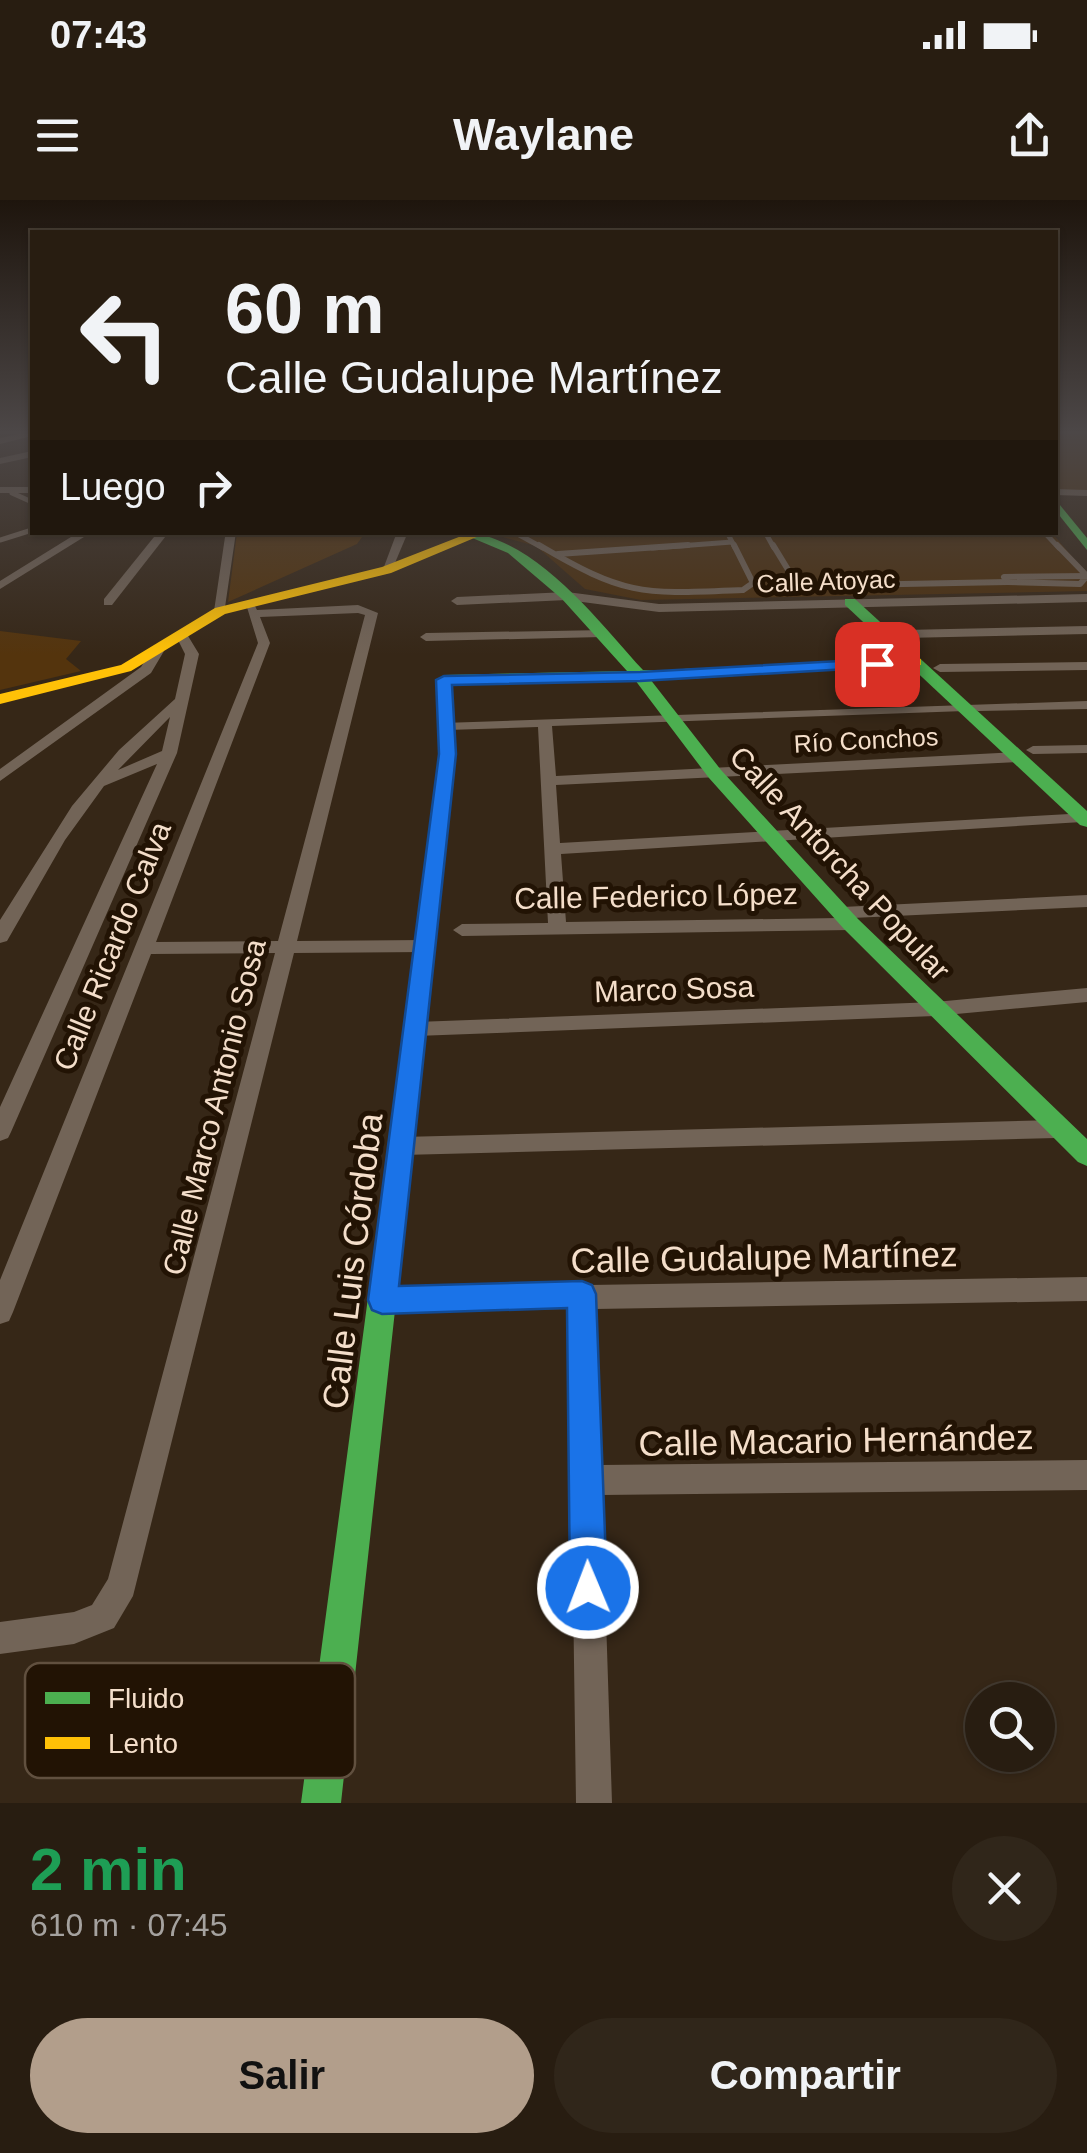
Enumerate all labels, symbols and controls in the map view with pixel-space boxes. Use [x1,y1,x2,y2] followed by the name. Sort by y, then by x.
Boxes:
[50,14,147,56] text: 07:43
[30,108,85,163] icon: menu
[1002,108,1057,163] icon: share
[453,109,634,160] text: Waylane
[60,270,190,400] icon: left
[225,270,385,348] text: 60 m
[225,352,723,403] text: Calle Gudalupe Martínez
[186,460,241,515] icon: right
[60,466,166,508] text: Luego
[756,565,896,597] street label: Calle Atoyac
[835,622,920,707] pin
[850,637,905,692] icon: arrive
[793,722,939,758] street label: Río Conchos
[723,740,957,986] street label: Calle Antorcha Popular
[47,817,177,1075] street label: Calle Ricardo Calva
[514,877,798,915] street label: Calle Federico López
[156,935,272,1278] street label: Calle Marco Antonio Sosa
[593,970,755,1008] street label: Marco Sosa
[315,1110,390,1411] street label: Calle Luis Córdoba
[570,1234,958,1280] street label: Calle Gudalupe Martínez
[638,1417,1034,1463] street label: Calle Macario Hernández
[536,1536,640,1640] position arrow
[25,1663,355,1778] legend
[965,1682,1055,1772] map controls
[965,1682,1055,1772] button: search
[108,1683,184,1714] text: Fluido
[108,1728,178,1759] text: Lento
[30,1836,187,1903] text: 2 min
[952,1836,1057,1941] button: close
[30,1907,227,1943] text: 610 m · 07:45
[30,2018,534,2133] button: Salir
[554,2018,1057,2133] button: Compartir

